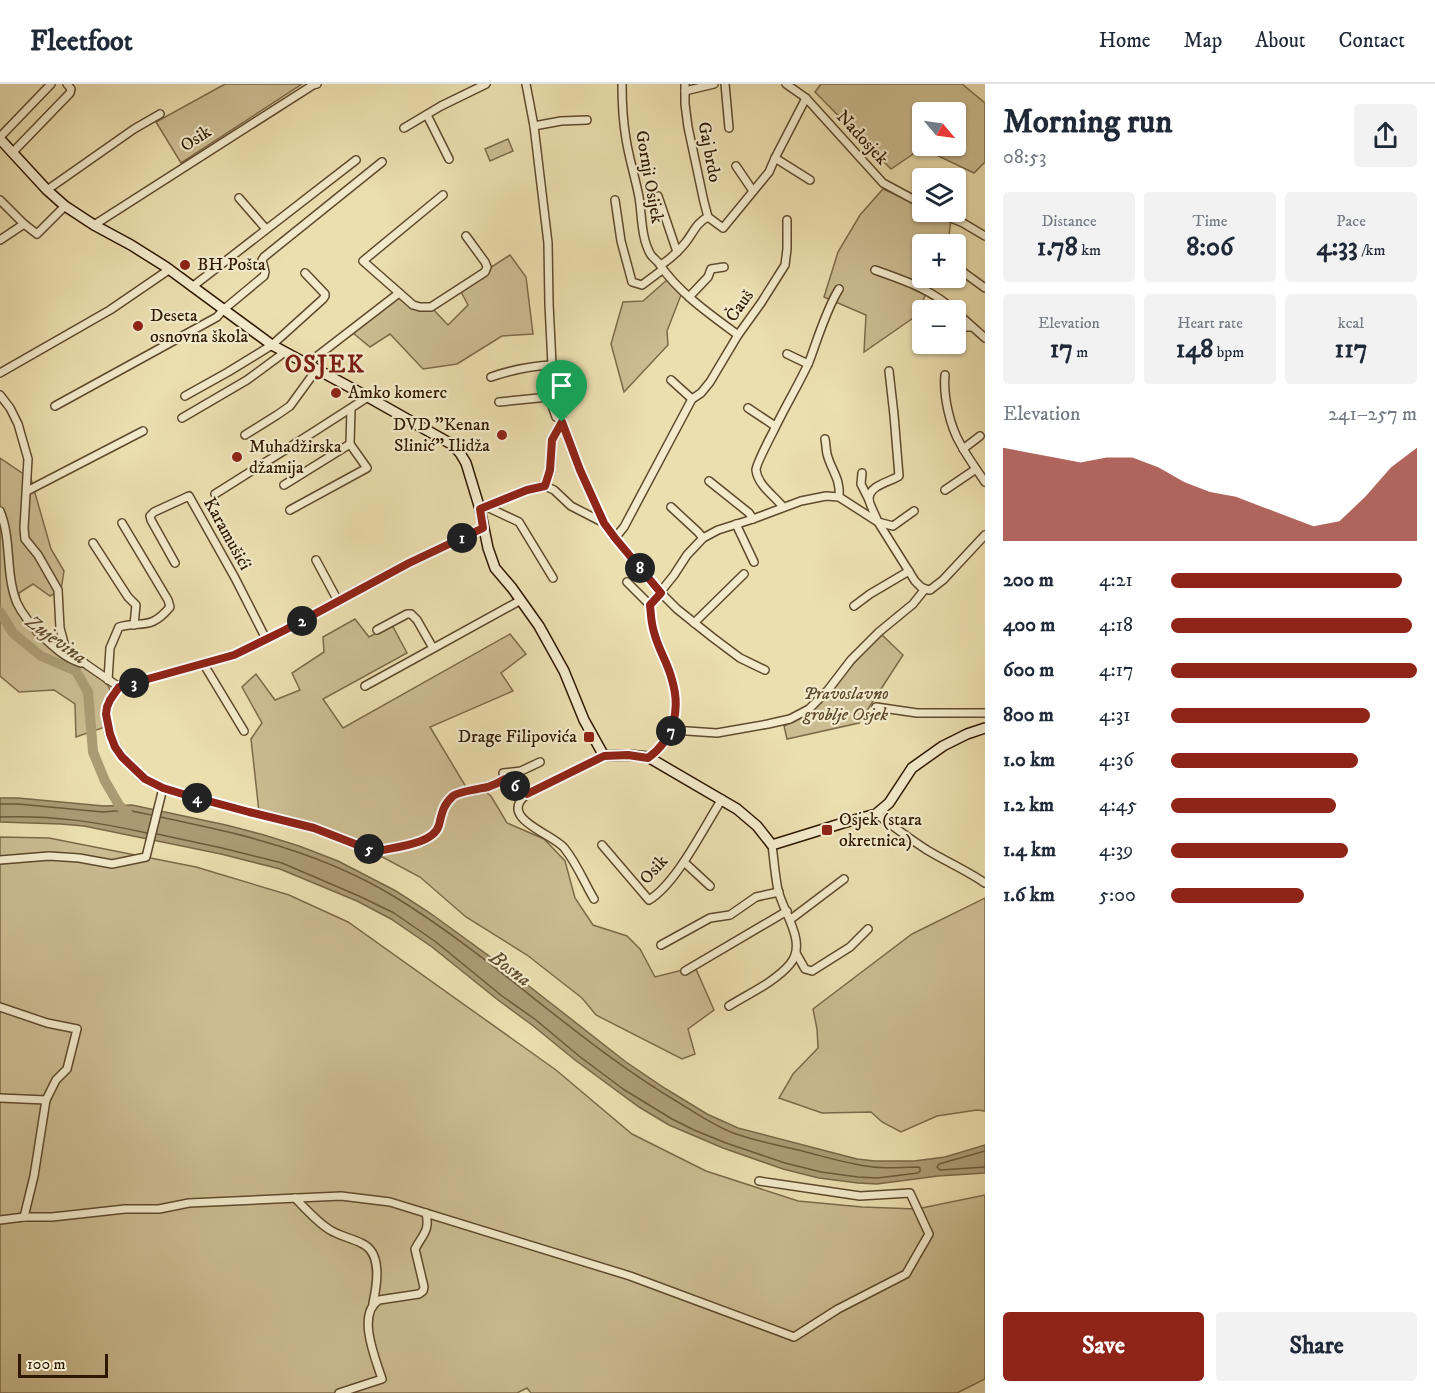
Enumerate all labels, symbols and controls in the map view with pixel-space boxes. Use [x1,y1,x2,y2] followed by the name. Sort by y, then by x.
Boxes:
[30,24,133,59] text: Fleetfoot
[1099,28,1151,54] text: Home
[1184,28,1222,54] text: Map
[1255,28,1306,54] text: About
[1339,28,1405,54] text: Contact
[912,102,966,156] north arrow
[912,102,966,354] map controls
[1003,102,1172,143] text: Morning run
[1354,104,1417,167] button: share
[831,106,893,170] street label: Nadosjek
[692,120,726,184] street label: Gaj brdo
[176,121,216,157] street label: Osik
[630,129,668,225] street label: Gornji Osijek
[1003,145,1046,170] text: 08:53
[912,168,966,222] button: layers
[1041,211,1097,231] text: Distance
[1193,211,1227,231] text: Time
[1336,211,1366,231] text: Pace
[1037,231,1078,264] text: 1.78
[1186,231,1234,264] text: 8:06
[1317,231,1358,264] text: 4:33
[912,234,966,288] button: +
[1078,240,1101,260] text: km
[1358,240,1385,260] text: /km
[197,254,266,276] place label: BH Pošta
[178,258,192,272] marker: BH Pošta
[720,285,759,326] street label: Čauš
[912,300,966,354] button: −
[150,305,249,348] place label: Deseta osnovna škola
[1038,313,1100,333] text: Elevation
[1177,313,1243,333] text: Heart rate
[1338,313,1364,333] text: kcal
[131,319,145,333] marker: Deseta osnovna škola
[1050,333,1073,366] text: 17
[1176,333,1213,366] text: 148
[1335,333,1367,366] text: 117
[1073,342,1088,362] text: m
[1213,342,1244,362] text: bpm
[285,350,365,380] district label: OSJEK
[536,360,587,422] pin
[545,369,578,402] icon: arrive
[348,382,447,404] place label: Amko komerc
[329,386,343,400] marker: Amko komerc
[1003,402,1080,427] text: Elevation
[1328,402,1417,427] text: 241–257 m
[393,414,491,457] place label: DVD "Kenan Slinić" Ilidža
[495,428,509,442] marker: DVD "Kenan Slinić" Ilidža
[249,436,342,479] place label: Muhadžirska džamija
[230,450,244,464] marker: Muhadžirska džamija
[198,494,256,574] street label: Karamušići
[447,523,477,553] pin: 1
[459,528,465,548] text: 1
[625,553,655,583] pin: 8
[636,558,644,578] text: 8
[1003,568,1054,593] text: 200 m
[1099,568,1133,593] text: 4:21
[287,606,317,636] pin: 2
[20,609,91,670] water label: Zujevina
[298,611,306,631] text: 2
[1003,613,1055,638] text: 400 m
[1099,613,1133,638] text: 4:18
[1003,658,1054,683] text: 600 m
[1099,658,1134,683] text: 4:17
[119,668,149,698] pin: 3
[131,673,137,693] text: 3
[802,683,889,726] park label: Pravoslavno groblje Osjek
[1003,703,1054,728] text: 800 m
[1099,703,1131,728] text: 4:31
[656,716,686,746] pin: 7
[667,721,675,741] text: 7
[458,726,577,748] place label: Drage Filipovića
[582,730,596,744] marker: Drage Filipovića
[1003,748,1055,773] text: 1.0 km
[1099,748,1134,773] text: 4:36
[500,771,530,801] pin: 6
[511,776,519,796] text: 6
[182,783,212,813] pin: 4
[192,788,202,808] text: 4
[1003,793,1054,818] text: 1.2 km
[1099,793,1137,818] text: 4:45
[839,809,922,852] place label: Osjek (stara okretnica)
[820,823,834,837] marker: Osjek (stara okretnica)
[354,834,384,864] pin: 5
[1003,838,1056,863] text: 1.4 km
[1099,838,1133,863] text: 4:39
[365,839,373,859] text: 5
[635,851,673,889] street label: Osik
[1003,883,1055,908] text: 1.6 km
[1099,883,1136,908] text: 5:00
[483,945,536,993] water label: Bosna
[1003,1312,1204,1381] button: Save
[1216,1312,1417,1381] button: Share
[18,1351,108,1378] scale bar
[27,1354,66,1374] text: 100 m

